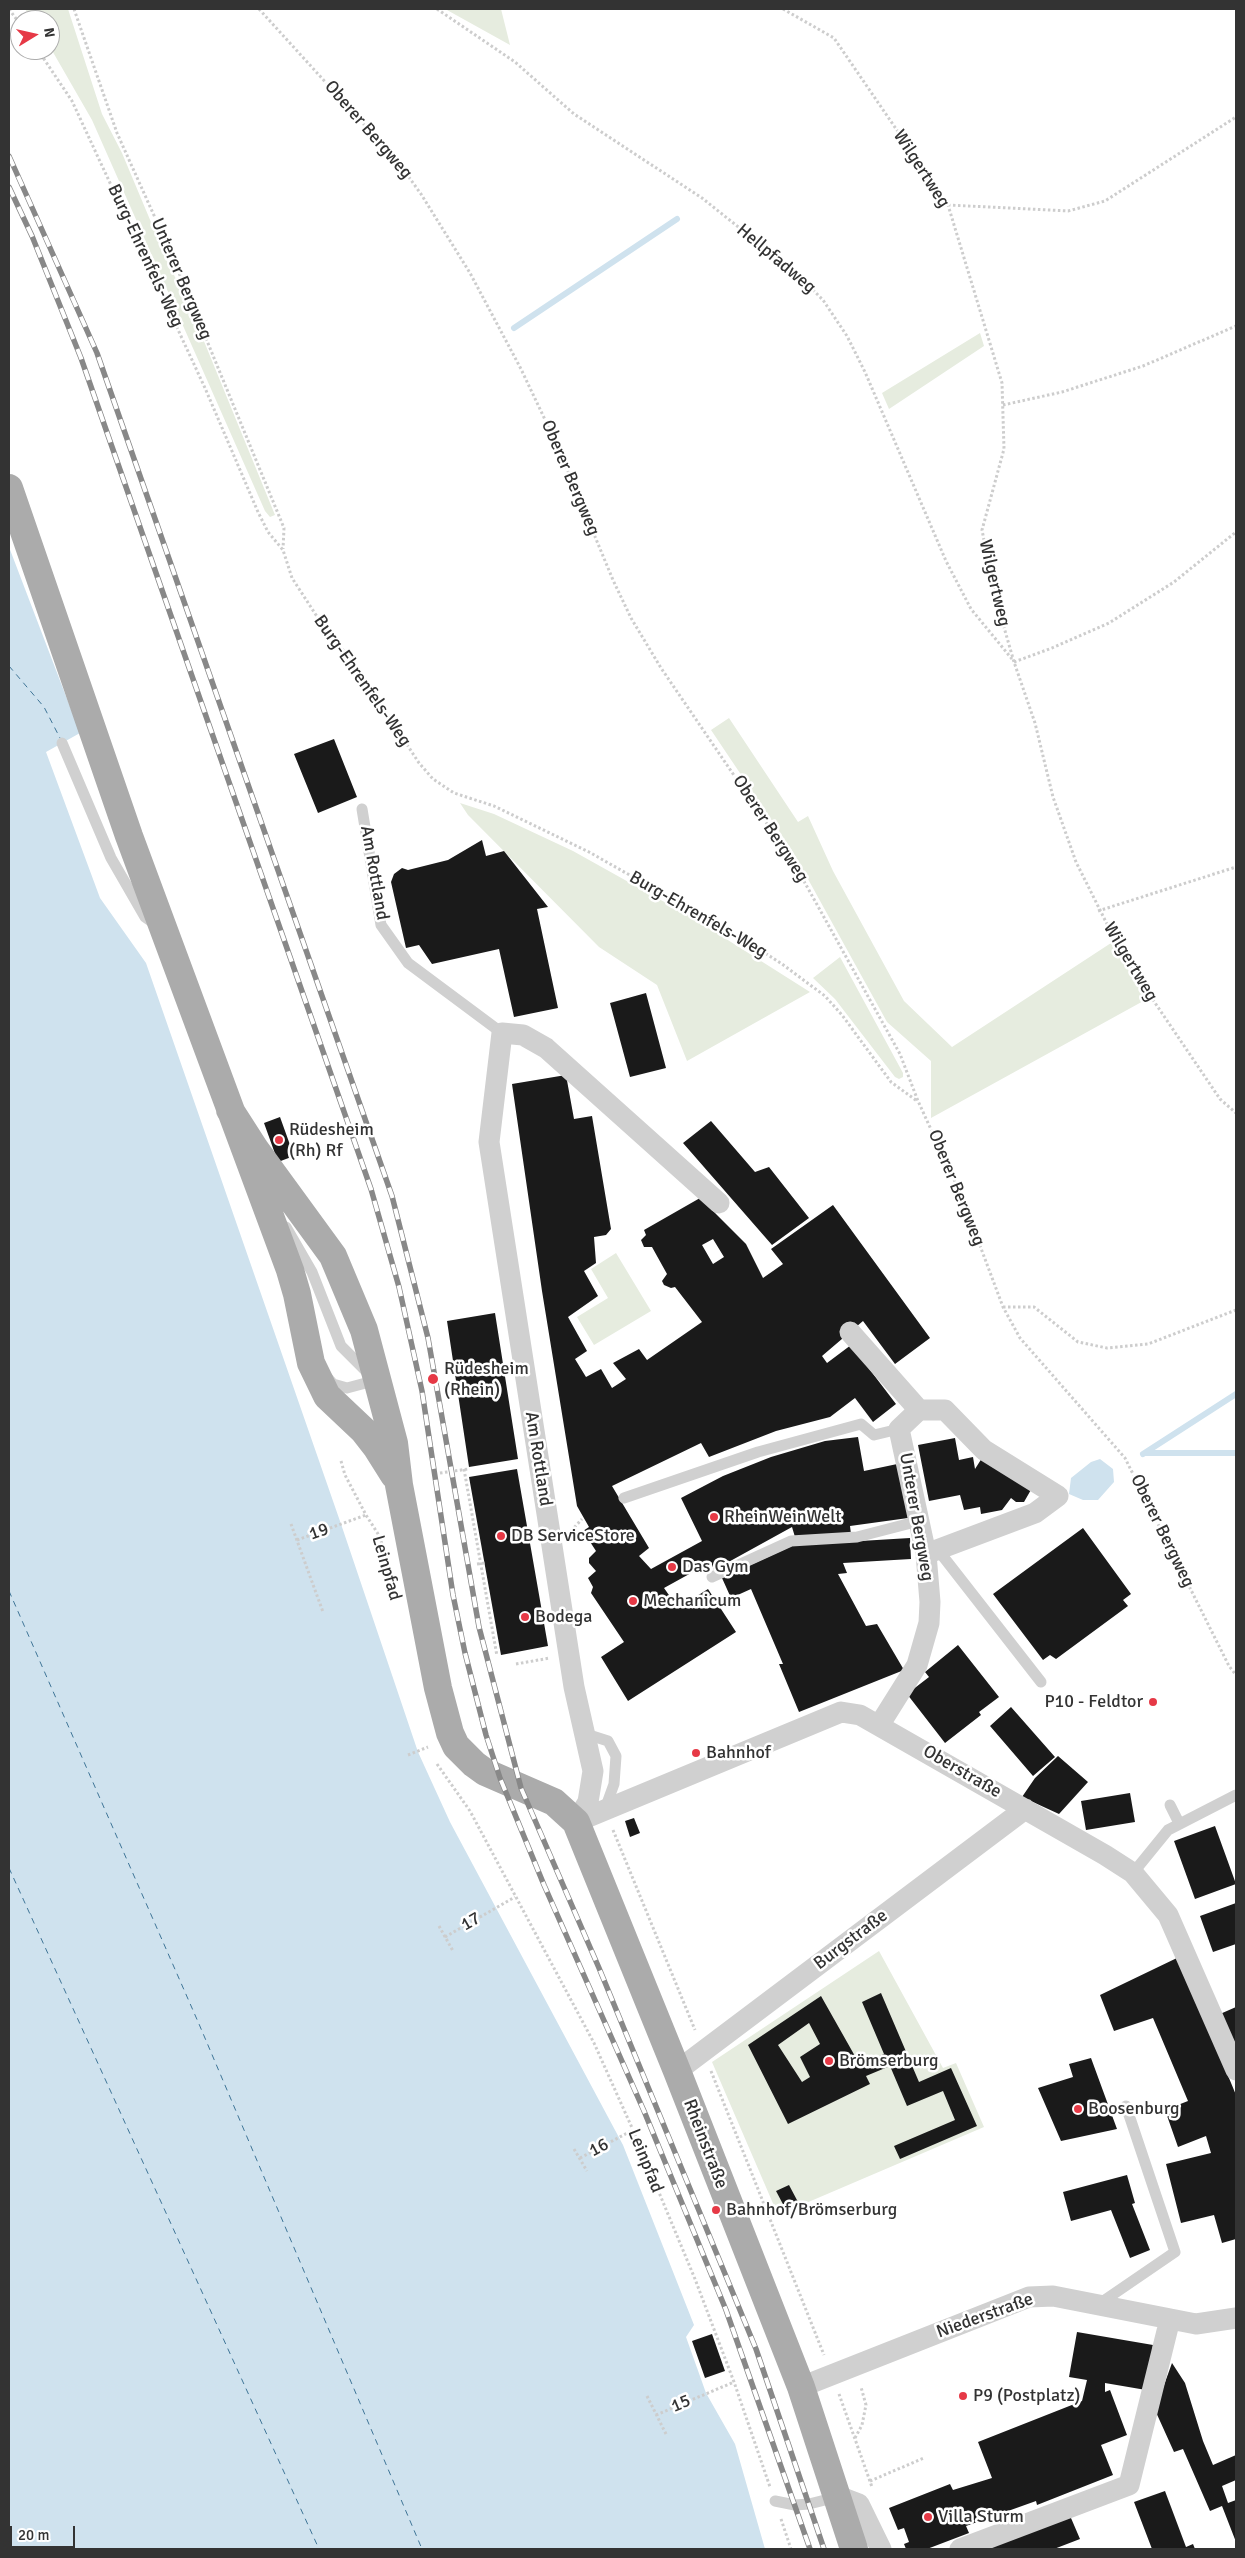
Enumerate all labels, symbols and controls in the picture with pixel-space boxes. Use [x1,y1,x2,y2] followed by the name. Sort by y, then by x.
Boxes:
[10,10,60,60] north arrow
[40,27,58,39] text: N
[319,76,417,184] street label: Oberer Bergweg
[888,126,954,212] street label: Wilgertweg
[102,181,188,331] street label: Burg-Ehrenfels-Weg
[146,215,216,343] street label: Unterer Bergweg
[732,220,820,298] street label: Hellpfadweg
[536,417,604,539] street label: Oberer Bergweg
[974,537,1014,629] street label: Wilgertweg
[309,611,415,751] street label: Burg-Ehrenfels-Weg
[727,771,813,887] street label: Oberer Bergweg
[355,824,393,922] street label: Am Rottland
[625,867,771,963] street label: Burg-Ehrenfels-Weg
[1098,918,1162,1006] street label: Wilgertweg
[289,1119,374,1162] place label: Rüdesheim (Rh) Rf
[923,1127,989,1249] street label: Oberer Bergweg
[273,1134,285,1146] marker: Rüdesheim (Rh) Rf
[444,1358,529,1400] place label: Rüdesheim (Rhein)
[426,1372,440,1386] marker: Rüdesheim (Rhein)
[520,1410,556,1508] street label: Am Rottland
[894,1451,938,1583] street label: Unterer Bergweg
[1125,1471,1199,1591] street label: Oberer Bergweg
[724,1506,842,1528] place label: RheinWeinWelt
[708,1511,720,1523] marker: RheinWeinWelt
[306,1519,332,1545] street label: 19
[511,1525,635,1547] place label: DB ServiceStore
[495,1530,507,1542] marker: DB ServiceStore
[366,1533,406,1603] street label: Leinpfad
[682,1556,749,1578] place label: Das Gym
[666,1561,678,1573] marker: Das Gym
[643,1590,741,1612] place label: Mechanicum
[627,1595,639,1607] marker: Mechanicum
[535,1606,592,1628] place label: Bodega
[519,1611,531,1623] marker: Bodega
[1044,1691,1143,1713] place label: P10 - Feldtor
[1147,1696,1159,1708] marker: P10 - Feldtor
[919,1741,1005,1803] street label: Oberstraße
[706,1742,771,1764] place label: Bahnhof
[690,1747,702,1759] marker: Bahnhof
[810,1905,892,1975] street label: Burgstraße
[457,1908,485,1936] street label: 17
[839,2050,938,2072] place label: Brömserburg
[823,2055,835,2067] marker: Brömserburg
[678,2096,732,2192] street label: Rheinstraße
[1088,2098,1180,2120] place label: Boosenburg
[1072,2103,1084,2115] marker: Boosenburg
[622,2126,668,2196] street label: Leinpfad
[585,2134,613,2162] street label: 16
[726,2199,897,2221] place label: Bahnhof/Brömserburg
[710,2204,722,2216] marker: Bahnhof/Brömserburg
[934,2289,1036,2343] street label: Niederstraße
[973,2385,1080,2407] place label: P9 (Postplatz)
[668,2390,694,2418] street label: 15
[957,2390,969,2402] marker: P9 (Postplatz)
[938,2506,1024,2528] place label: Villa Sturm
[922,2511,934,2523] marker: Villa Sturm
[12,2516,78,2548] scale bar
[18,2526,49,2544] text: 20 m

